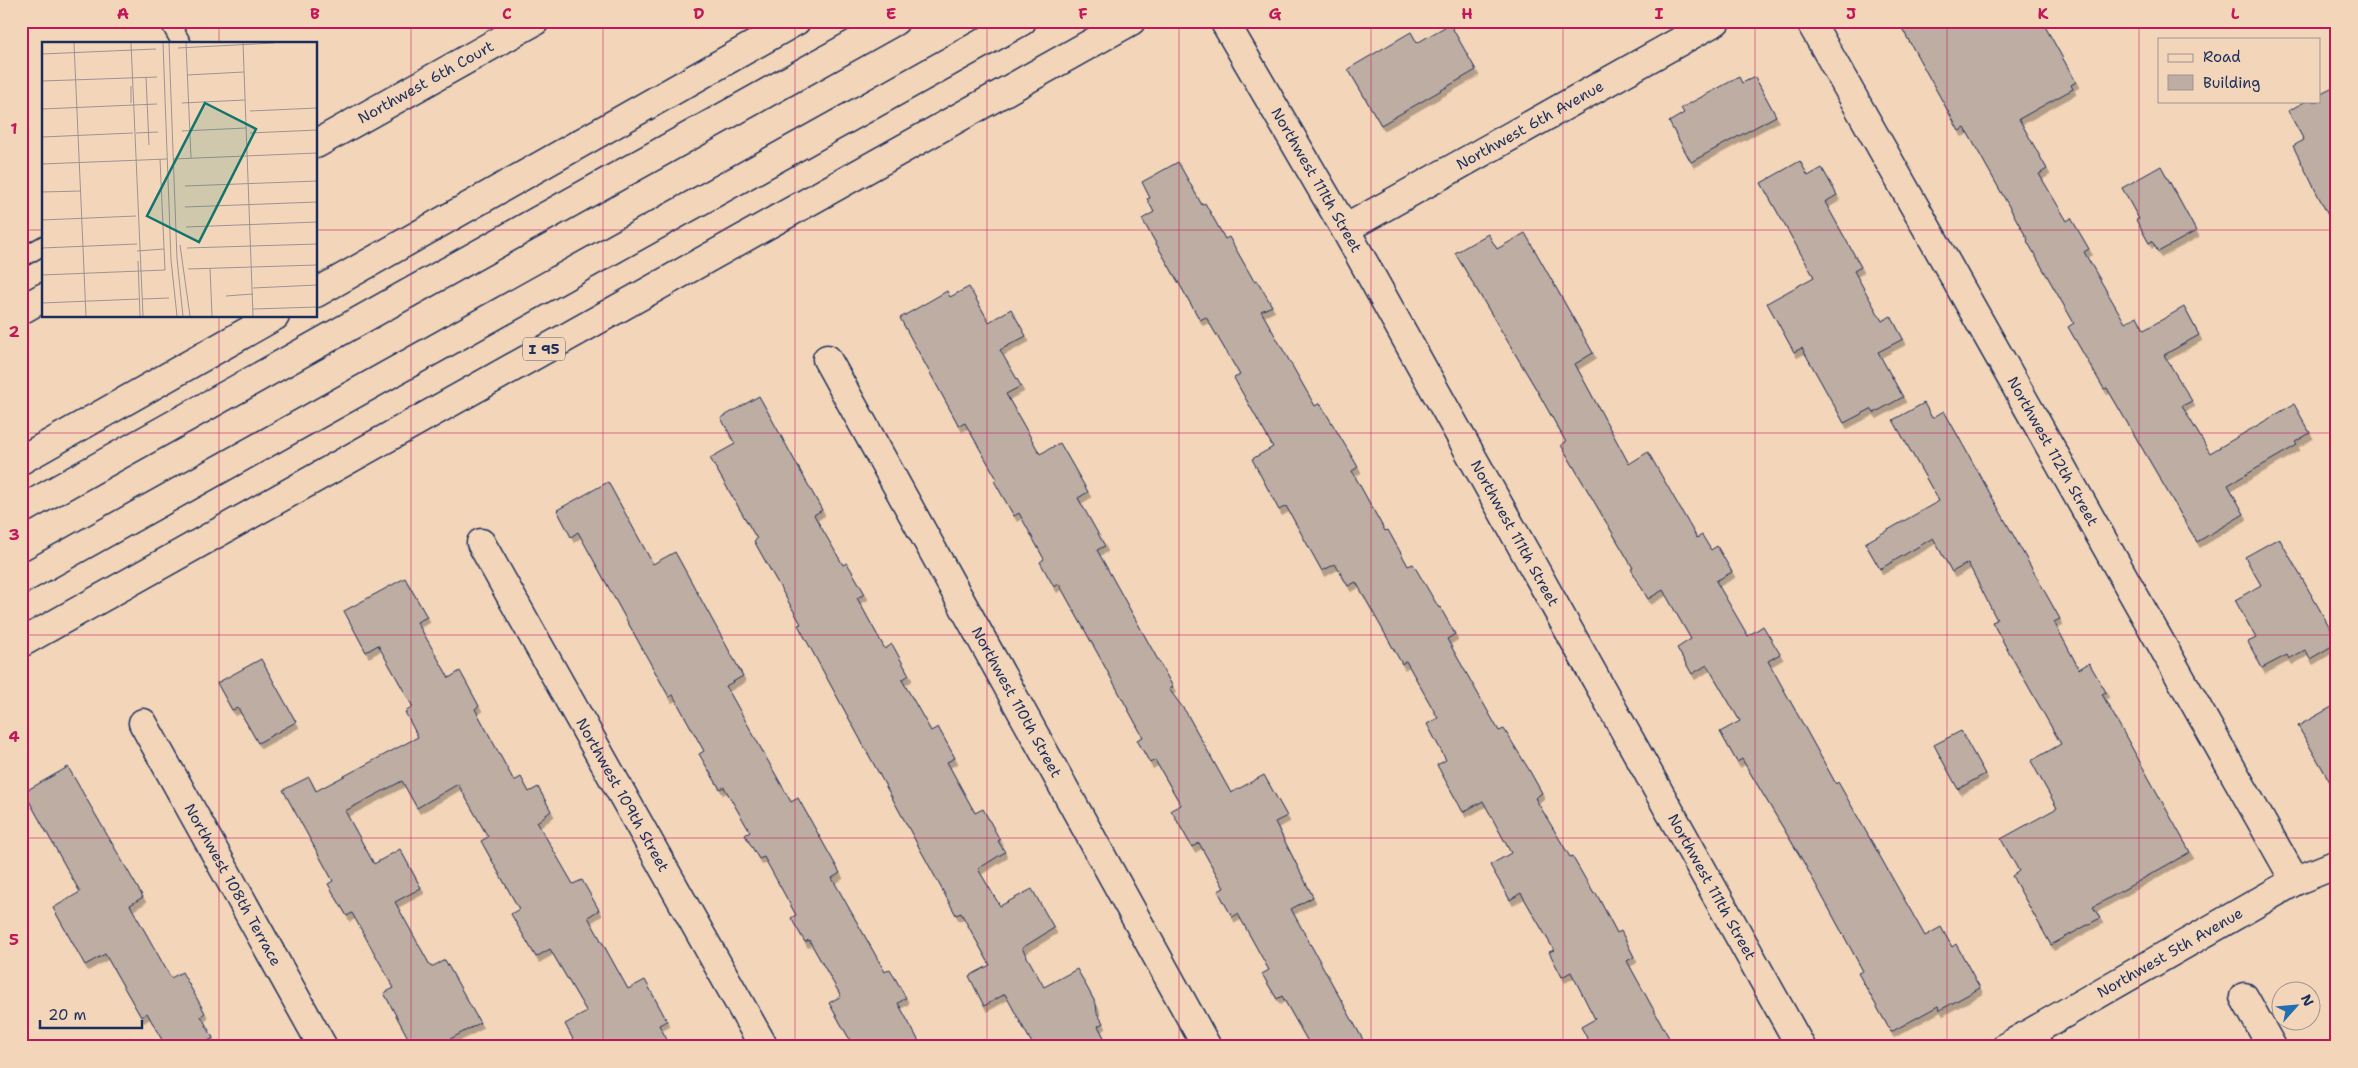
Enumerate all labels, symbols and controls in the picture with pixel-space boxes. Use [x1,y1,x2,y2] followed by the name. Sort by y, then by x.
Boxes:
[117,3,129,24] text: A
[310,3,320,24] text: B
[502,3,512,24] text: C
[693,3,705,24] text: D
[886,3,896,24] text: E
[1078,3,1088,24] text: F
[1269,3,1282,24] text: G
[1461,3,1473,24] text: H
[1655,3,1664,24] text: I
[1846,3,1856,24] text: J
[2038,3,2049,24] text: K
[2231,3,2240,24] text: L
[354,36,497,128] street label: Northwest 6th Court
[2158,38,2320,102] legend
[42,42,318,318] inset map
[2203,47,2241,67] text: Road
[2203,73,2260,93] text: Building
[1453,76,1607,175] street label: Northwest 6th Avenue
[1266,104,1366,256] street label: Northwest 111th Street
[10,118,18,139] text: 1
[8,321,20,342] text: 2
[523,338,565,360] road number: I 95
[2003,373,2103,530] street label: Northwest 112th Street
[1466,457,1563,610] street label: Northwest 111th Street
[8,524,20,545] text: 3
[967,623,1066,781] street label: Northwest 110th Street
[571,715,674,875] street label: Northwest 109th Street
[8,726,20,747] text: 4
[180,800,286,970] street label: Northwest 108th Terrace
[1663,810,1761,964] street label: Northwest 111th Street
[2093,903,2246,1003] street label: Northwest 5th Avenue
[9,929,19,950] text: 5
[2270,980,2320,1030] north arrow
[2297,991,2318,1009] text: N
[40,998,142,1030] scale bar
[48,1005,87,1025] text: 20 m

